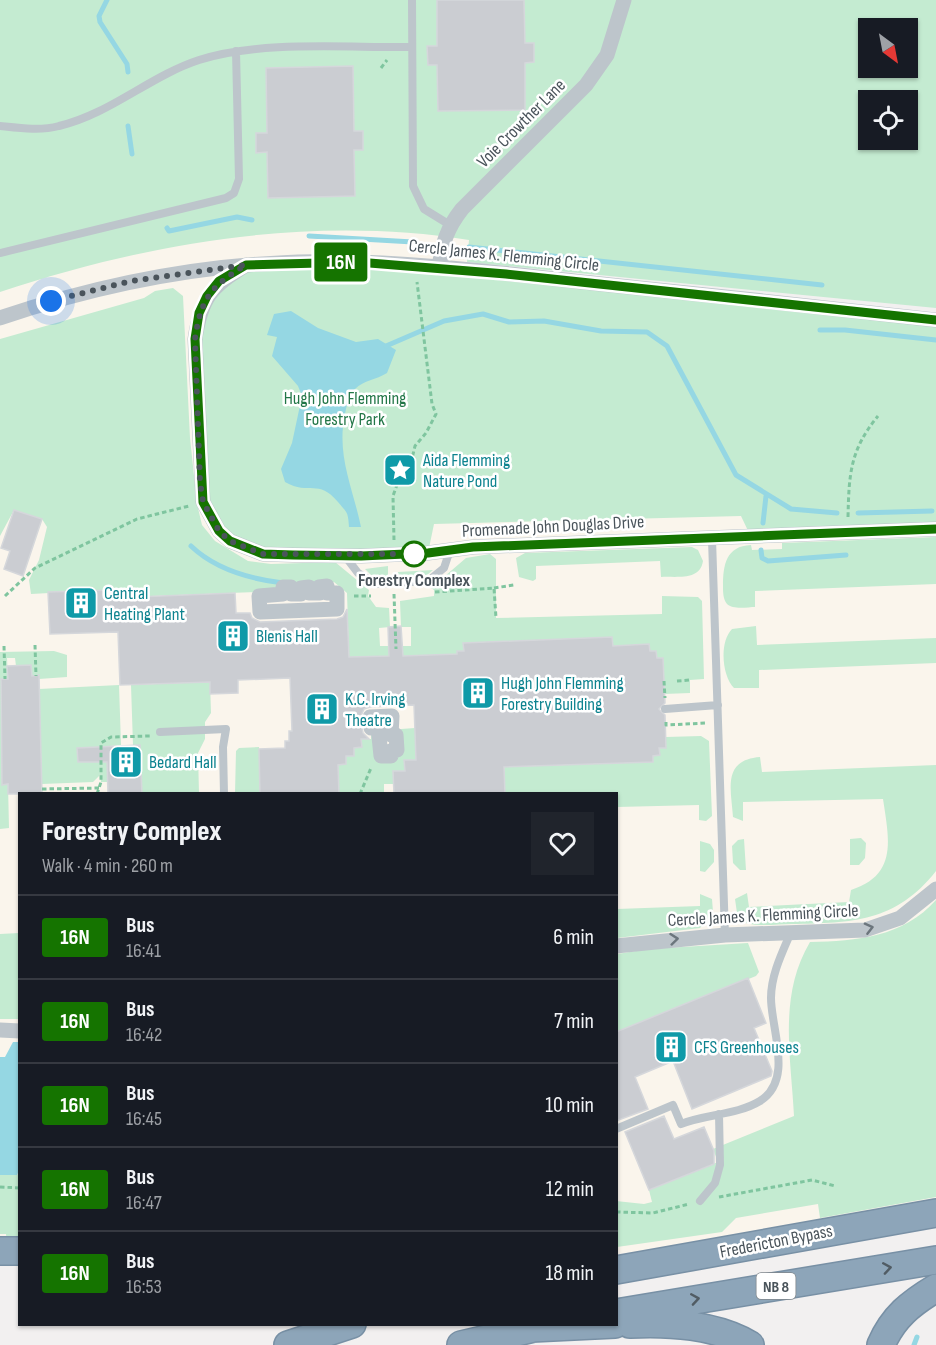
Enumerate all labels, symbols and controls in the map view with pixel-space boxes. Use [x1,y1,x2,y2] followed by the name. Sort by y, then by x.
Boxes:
[858,18,918,78] north arrow
[858,18,918,150] map controls
[473,75,570,172] street label: Voie Crowther Lane
[858,90,918,150] button: locate
[408,235,600,276] street label: Cercle James K. Flemming Circle
[306,242,376,282] line badge: 16N
[326,250,356,275] text: 16N
[36,286,66,316] your location
[284,388,406,430] park label: Hugh John Flemming Forestry Park
[422,450,510,492] place label: Aida Flemming Nature Pond
[382,452,418,488] place icon: Aida Flemming Nature Pond
[461,511,645,542] street label: Promenade John Douglas Drive
[401,541,427,567] marker: Forestry Complex
[358,570,471,591] place label: Forestry Complex
[104,583,186,625] place label: Central Heating Plant
[63,585,99,621] building icon: Central Heating Plant
[215,618,251,654] building icon: Blenis Hall
[256,626,318,647] place label: Blenis Hall
[501,673,624,715] place label: Hugh John Flemming Forestry Building
[460,675,496,711] building icon: Hugh John Flemming Forestry Building
[345,689,405,731] place label: K.C. Irving Theatre
[304,691,340,727] building icon: K.C. Irving Theatre
[108,744,144,780] building icon: Bedard Hall
[149,752,217,773] place label: Bedard Hall
[531,812,594,875] button: heart
[42,815,221,848] text: Forestry Complex
[42,854,173,878] text: Walk · 4 min · 260 m
[667,900,859,931] street label: Cercle James K. Flemming Circle
[126,912,155,939] text: Bus
[864,923,874,936] one-way arrow
[553,924,594,951] text: 6 min
[60,925,90,950] text: 16N
[670,933,679,946] one-way arrow
[126,939,161,963] text: 16:41
[126,996,155,1023] text: Bus
[554,1008,594,1035] text: 7 min
[60,1009,90,1034] text: 16N
[126,1023,162,1047] text: 16:42
[653,1029,689,1065] building icon: CFS Greenhouses
[694,1037,799,1058] place label: CFS Greenhouses
[126,1080,155,1107] text: Bus
[545,1092,594,1119] text: 10 min
[60,1093,90,1118] text: 16N
[126,1107,162,1131] text: 16:45
[126,1164,155,1191] text: Bus
[546,1176,594,1203] text: 12 min
[60,1177,90,1202] text: 16N
[126,1191,162,1215] text: 16:47
[718,1220,834,1263] street label: Fredericton Bypass
[126,1248,155,1275] text: Bus
[546,1260,594,1287] text: 18 min
[60,1261,90,1286] text: 16N
[882,1262,892,1275] one-way arrow
[756,1273,796,1299] road number: NB 8
[126,1275,162,1299] text: 16:53
[690,1294,699,1306] one-way arrow

